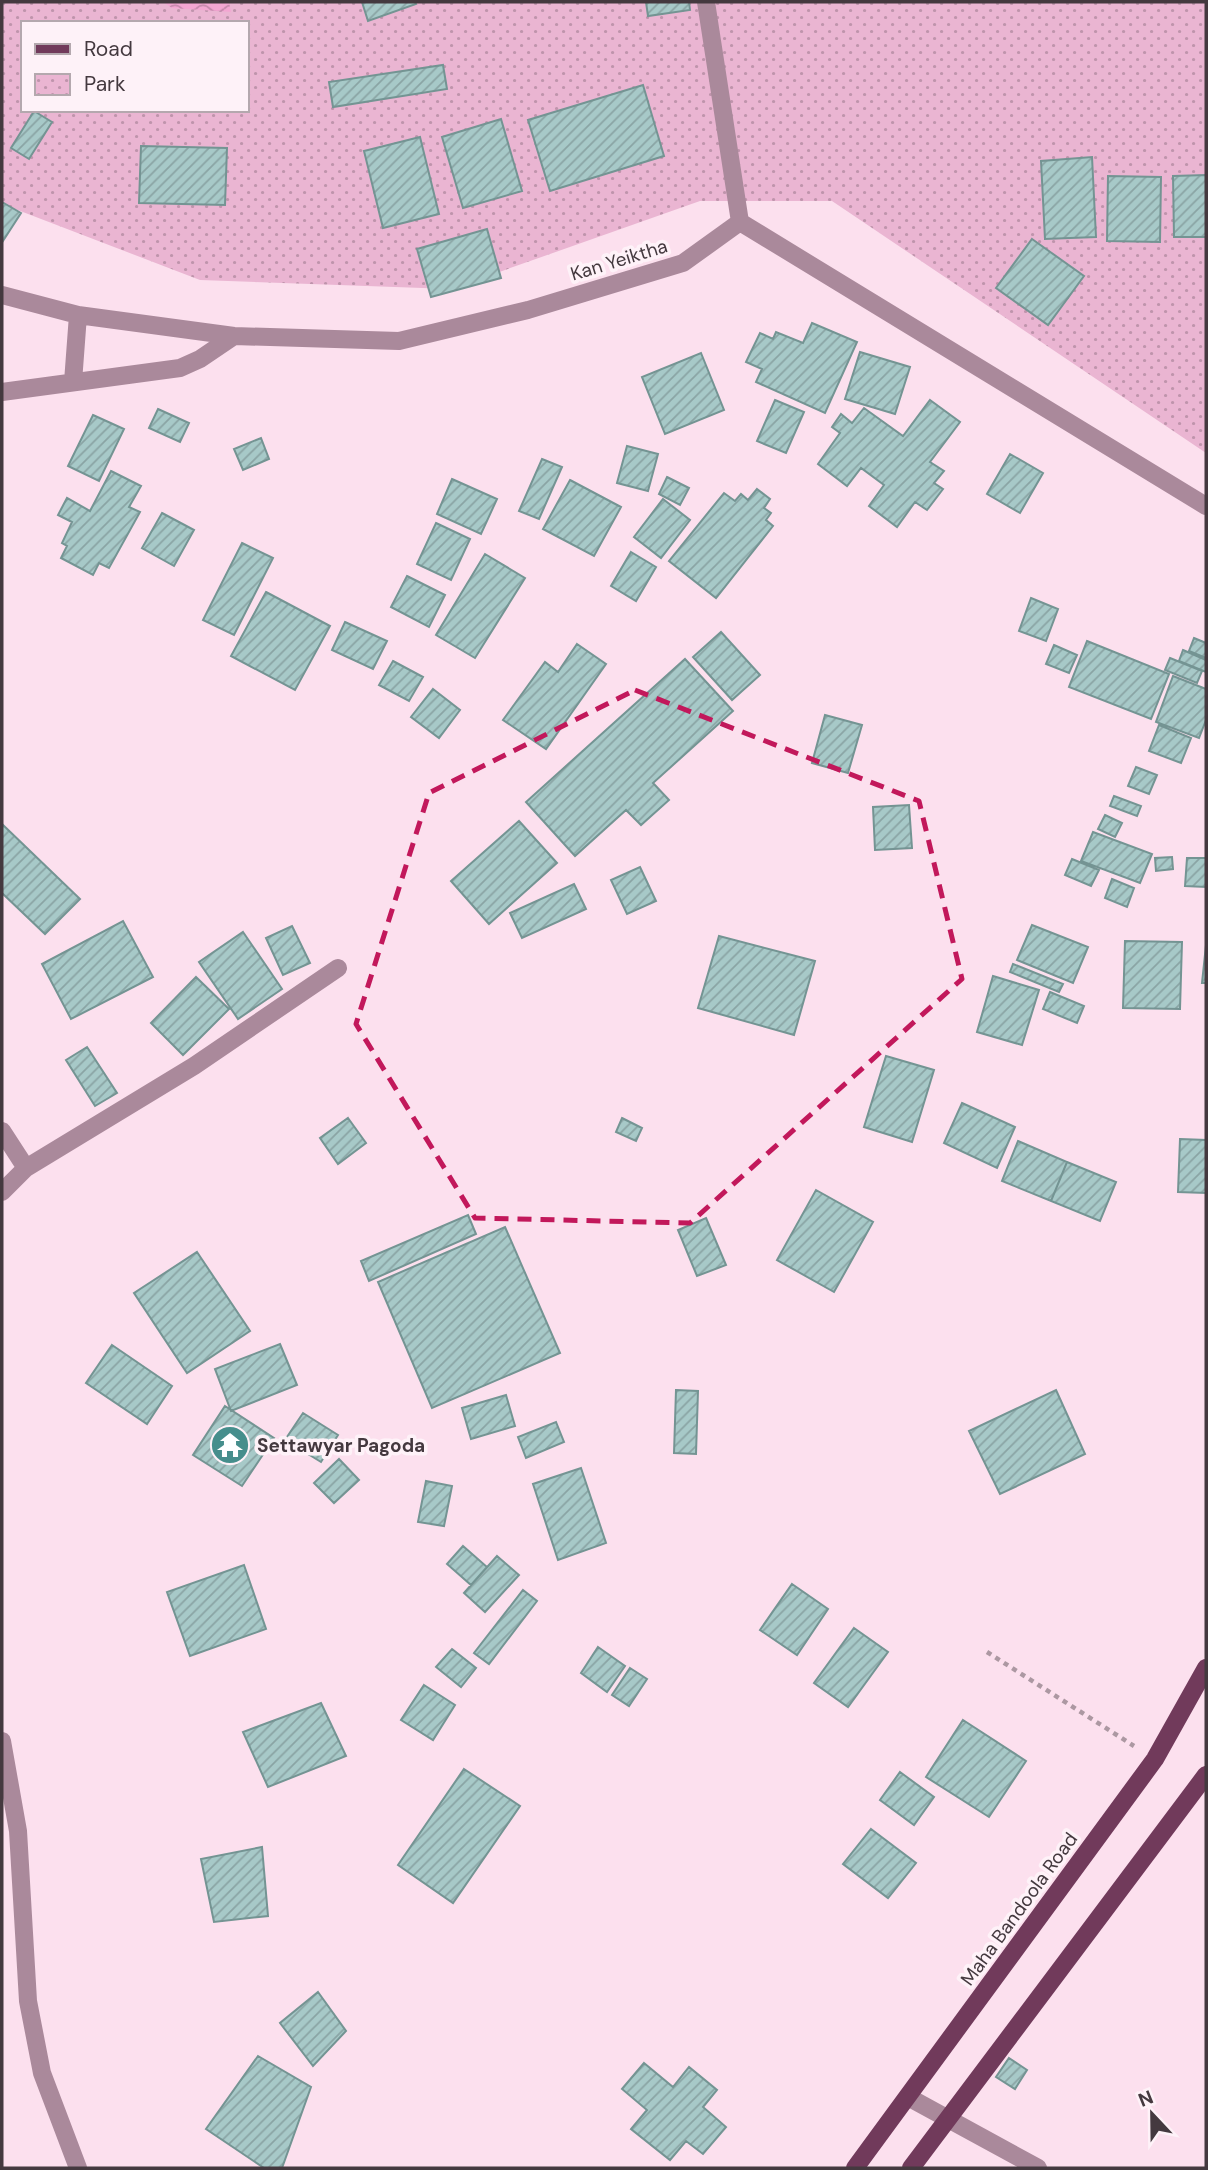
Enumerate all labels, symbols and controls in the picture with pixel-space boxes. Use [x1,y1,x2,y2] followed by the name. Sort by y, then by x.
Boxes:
[21,21,248,112] legend
[84,35,133,63] text: Road
[84,70,126,98] text: Park
[568,233,670,287] street label: Kan Yeiktha
[209,1424,251,1466] temple icon: Settawyar Pagoda
[257,1433,425,1458] place label: Settawyar Pagoda
[955,1827,1083,1991] street label: Maha Bandoola Road
[1117,2079,1187,2149] north arrow
[1135,2085,1157,2113] text: N

